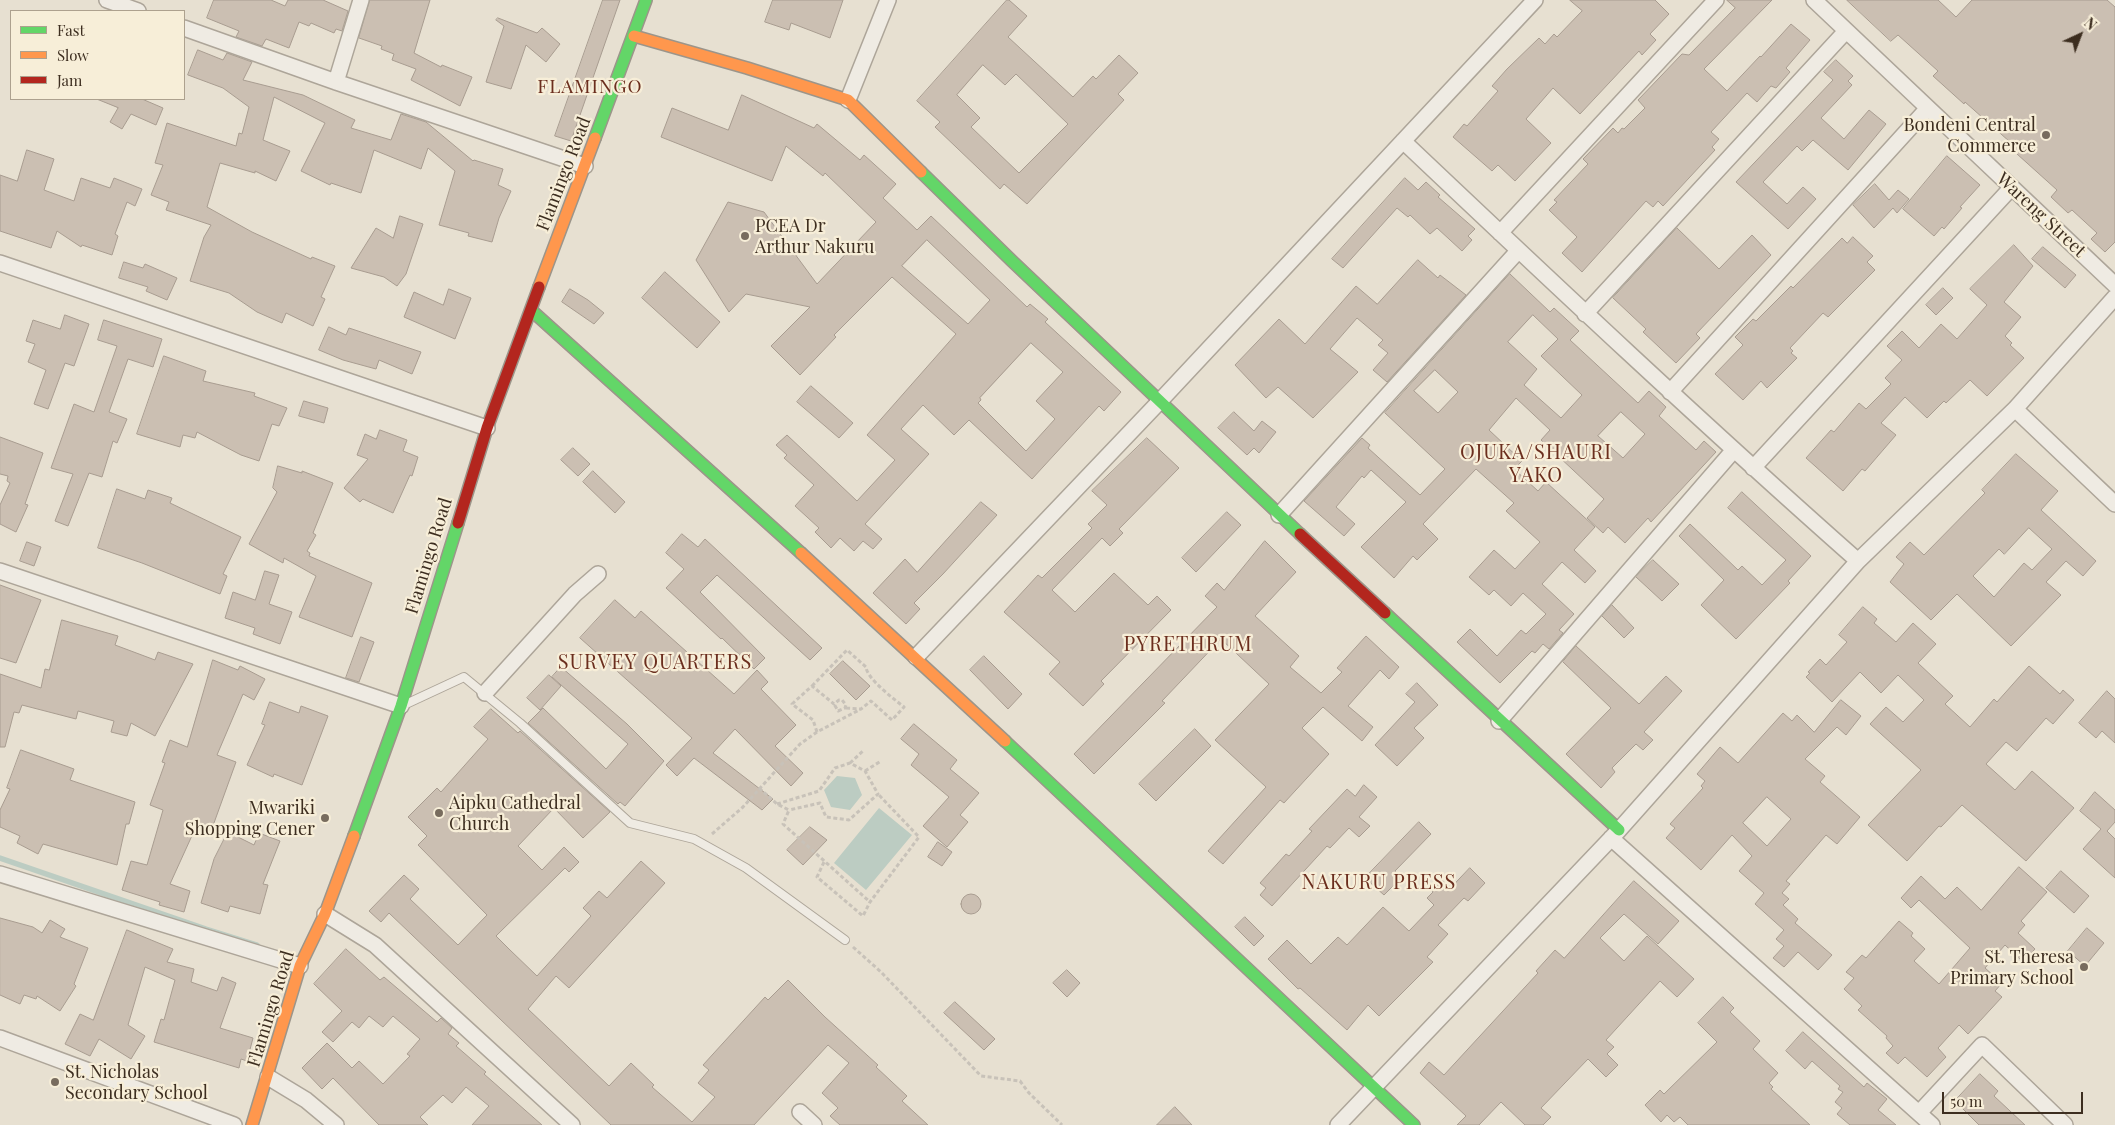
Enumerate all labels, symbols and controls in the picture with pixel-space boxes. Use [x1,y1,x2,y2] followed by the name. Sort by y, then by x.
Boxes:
[10,10,185,100] legend
[2055,10,2105,60] north arrow
[2080,13,2101,34] text: N
[57,20,85,40] text: Fast
[57,45,89,65] text: Slow
[57,70,82,90] text: Jam
[536,76,644,98] district label: FLAMINGO
[532,114,596,234] street label: Flamingo Road
[1903,114,2036,156] place label: Bondeni Central Commerce
[2040,129,2052,141] marker: Bondeni Central Commerce
[1992,168,2090,262] street label: Wareng Street
[755,215,874,258] place label: PCEA Dr Arthur Nakuru
[739,230,751,242] marker: PCEA Dr Arthur Nakuru
[1459,441,1613,488] district label: OJUKA/SHAURI YAKO
[401,495,457,617] street label: Flamingo Road
[1122,633,1254,657] district label: PYRETHRUM
[556,651,754,675] district label: SURVEY QUARTERS
[449,792,581,834] place label: Aipku Cathedral Church
[185,797,315,840] place label: Mwariki Shopping Cener
[433,807,445,819] marker: Aipku Cathedral Church
[319,812,331,824] marker: Mwariki Shopping Cener
[1300,871,1458,895] district label: NAKURU PRESS
[1950,946,2074,989] place label: St. Theresa Primary School
[243,948,299,1070] street label: Flamingo Road
[2078,961,2090,973] marker: St. Theresa Primary School
[65,1061,208,1104] place label: St. Nicholas Secondary School
[49,1076,61,1088] marker: St. Nicholas Secondary School
[1945,1082,2086,1114] scale bar
[1950,1091,1982,1111] text: 50 m

